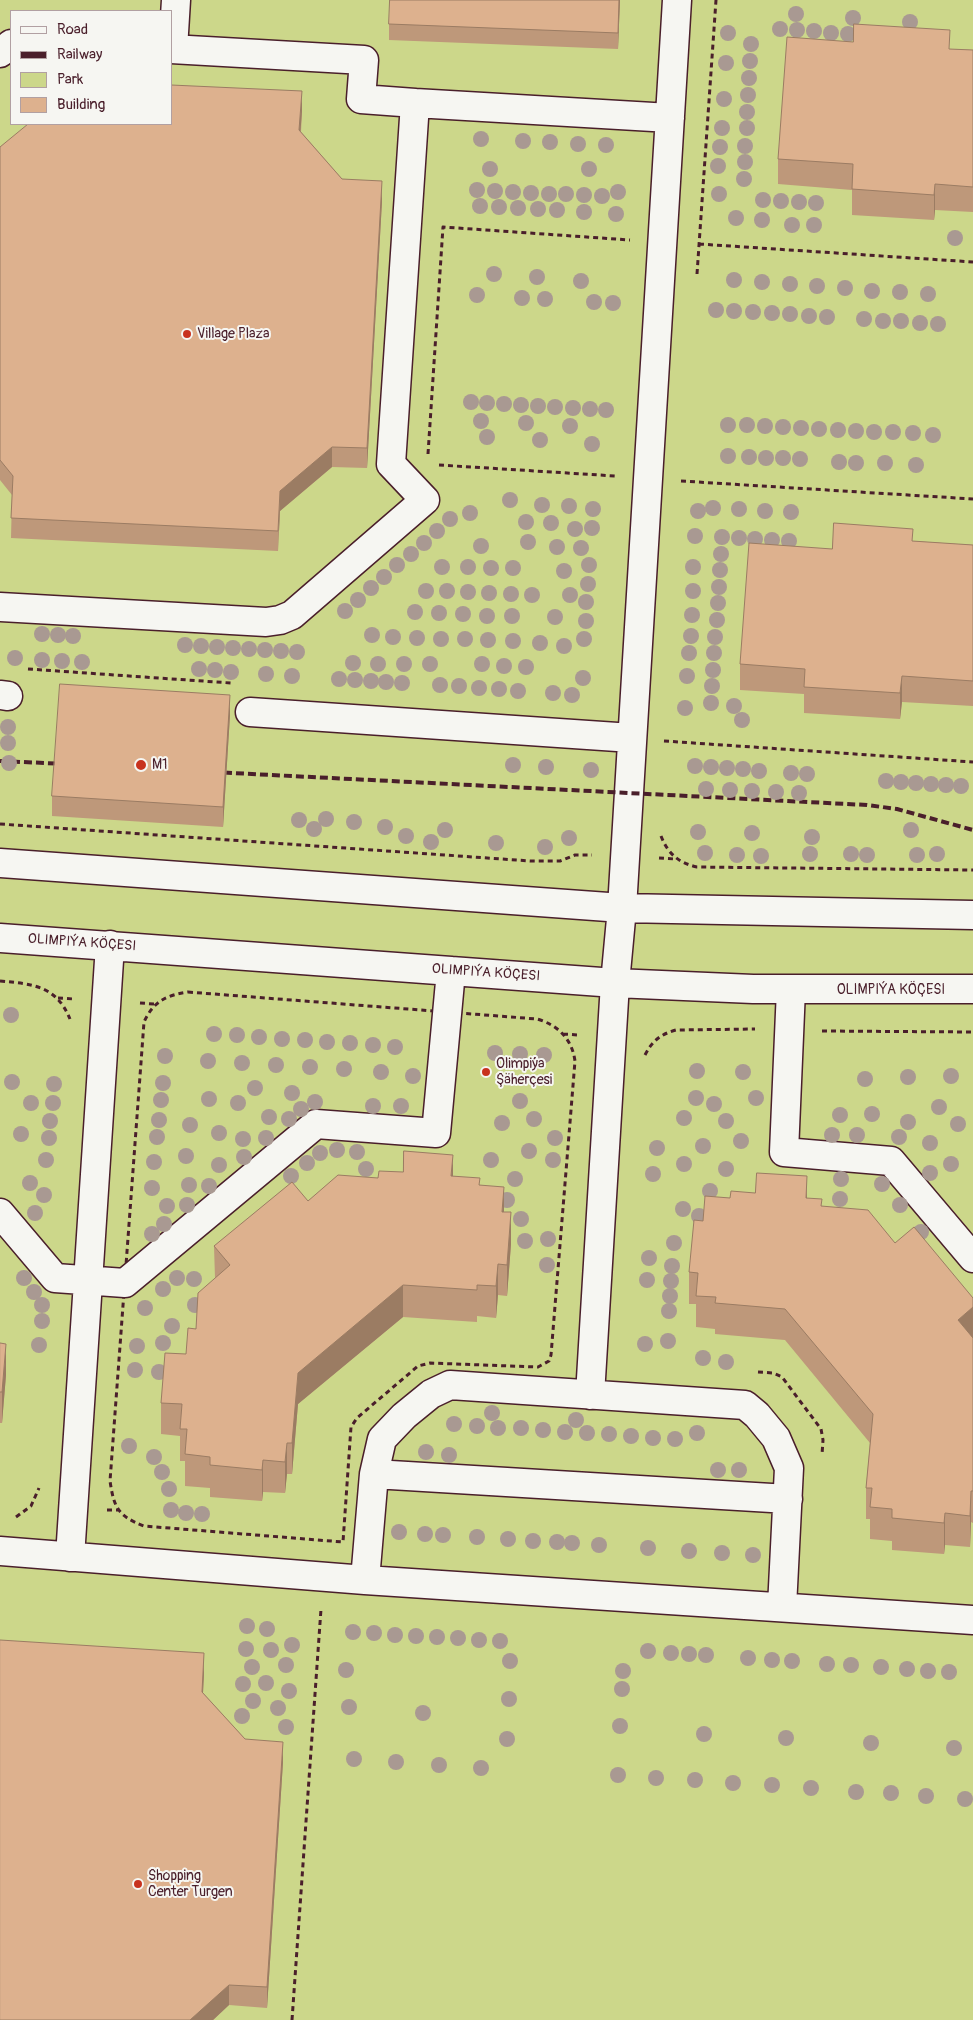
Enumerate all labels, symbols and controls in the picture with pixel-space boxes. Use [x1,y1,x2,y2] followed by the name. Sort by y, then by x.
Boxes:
[10,10,172,125] legend
[57,20,88,39] text: Road
[57,45,102,64] text: Railway
[57,70,83,89] text: Park
[57,95,105,114] text: Building
[197,326,269,342] place label: Village Plaza
[181,328,193,340] marker: Village Plaza
[152,757,168,773] place label: M1
[134,758,148,772] marker: M1
[27,931,137,955] street label: OLIMPIÝA KÖÇESI
[431,961,541,985] street label: OLIMPIÝA KÖÇESI
[837,982,945,998] street label: OLIMPIÝA KÖÇESI
[496,1056,552,1088] place label: Olimpiýa Şäherçesi
[480,1066,492,1078] marker: Olimpiýa Şäherçesi
[148,1868,233,1900] place label: Shopping Center Turgen
[132,1878,144,1890] marker: Shopping Center Turgen

